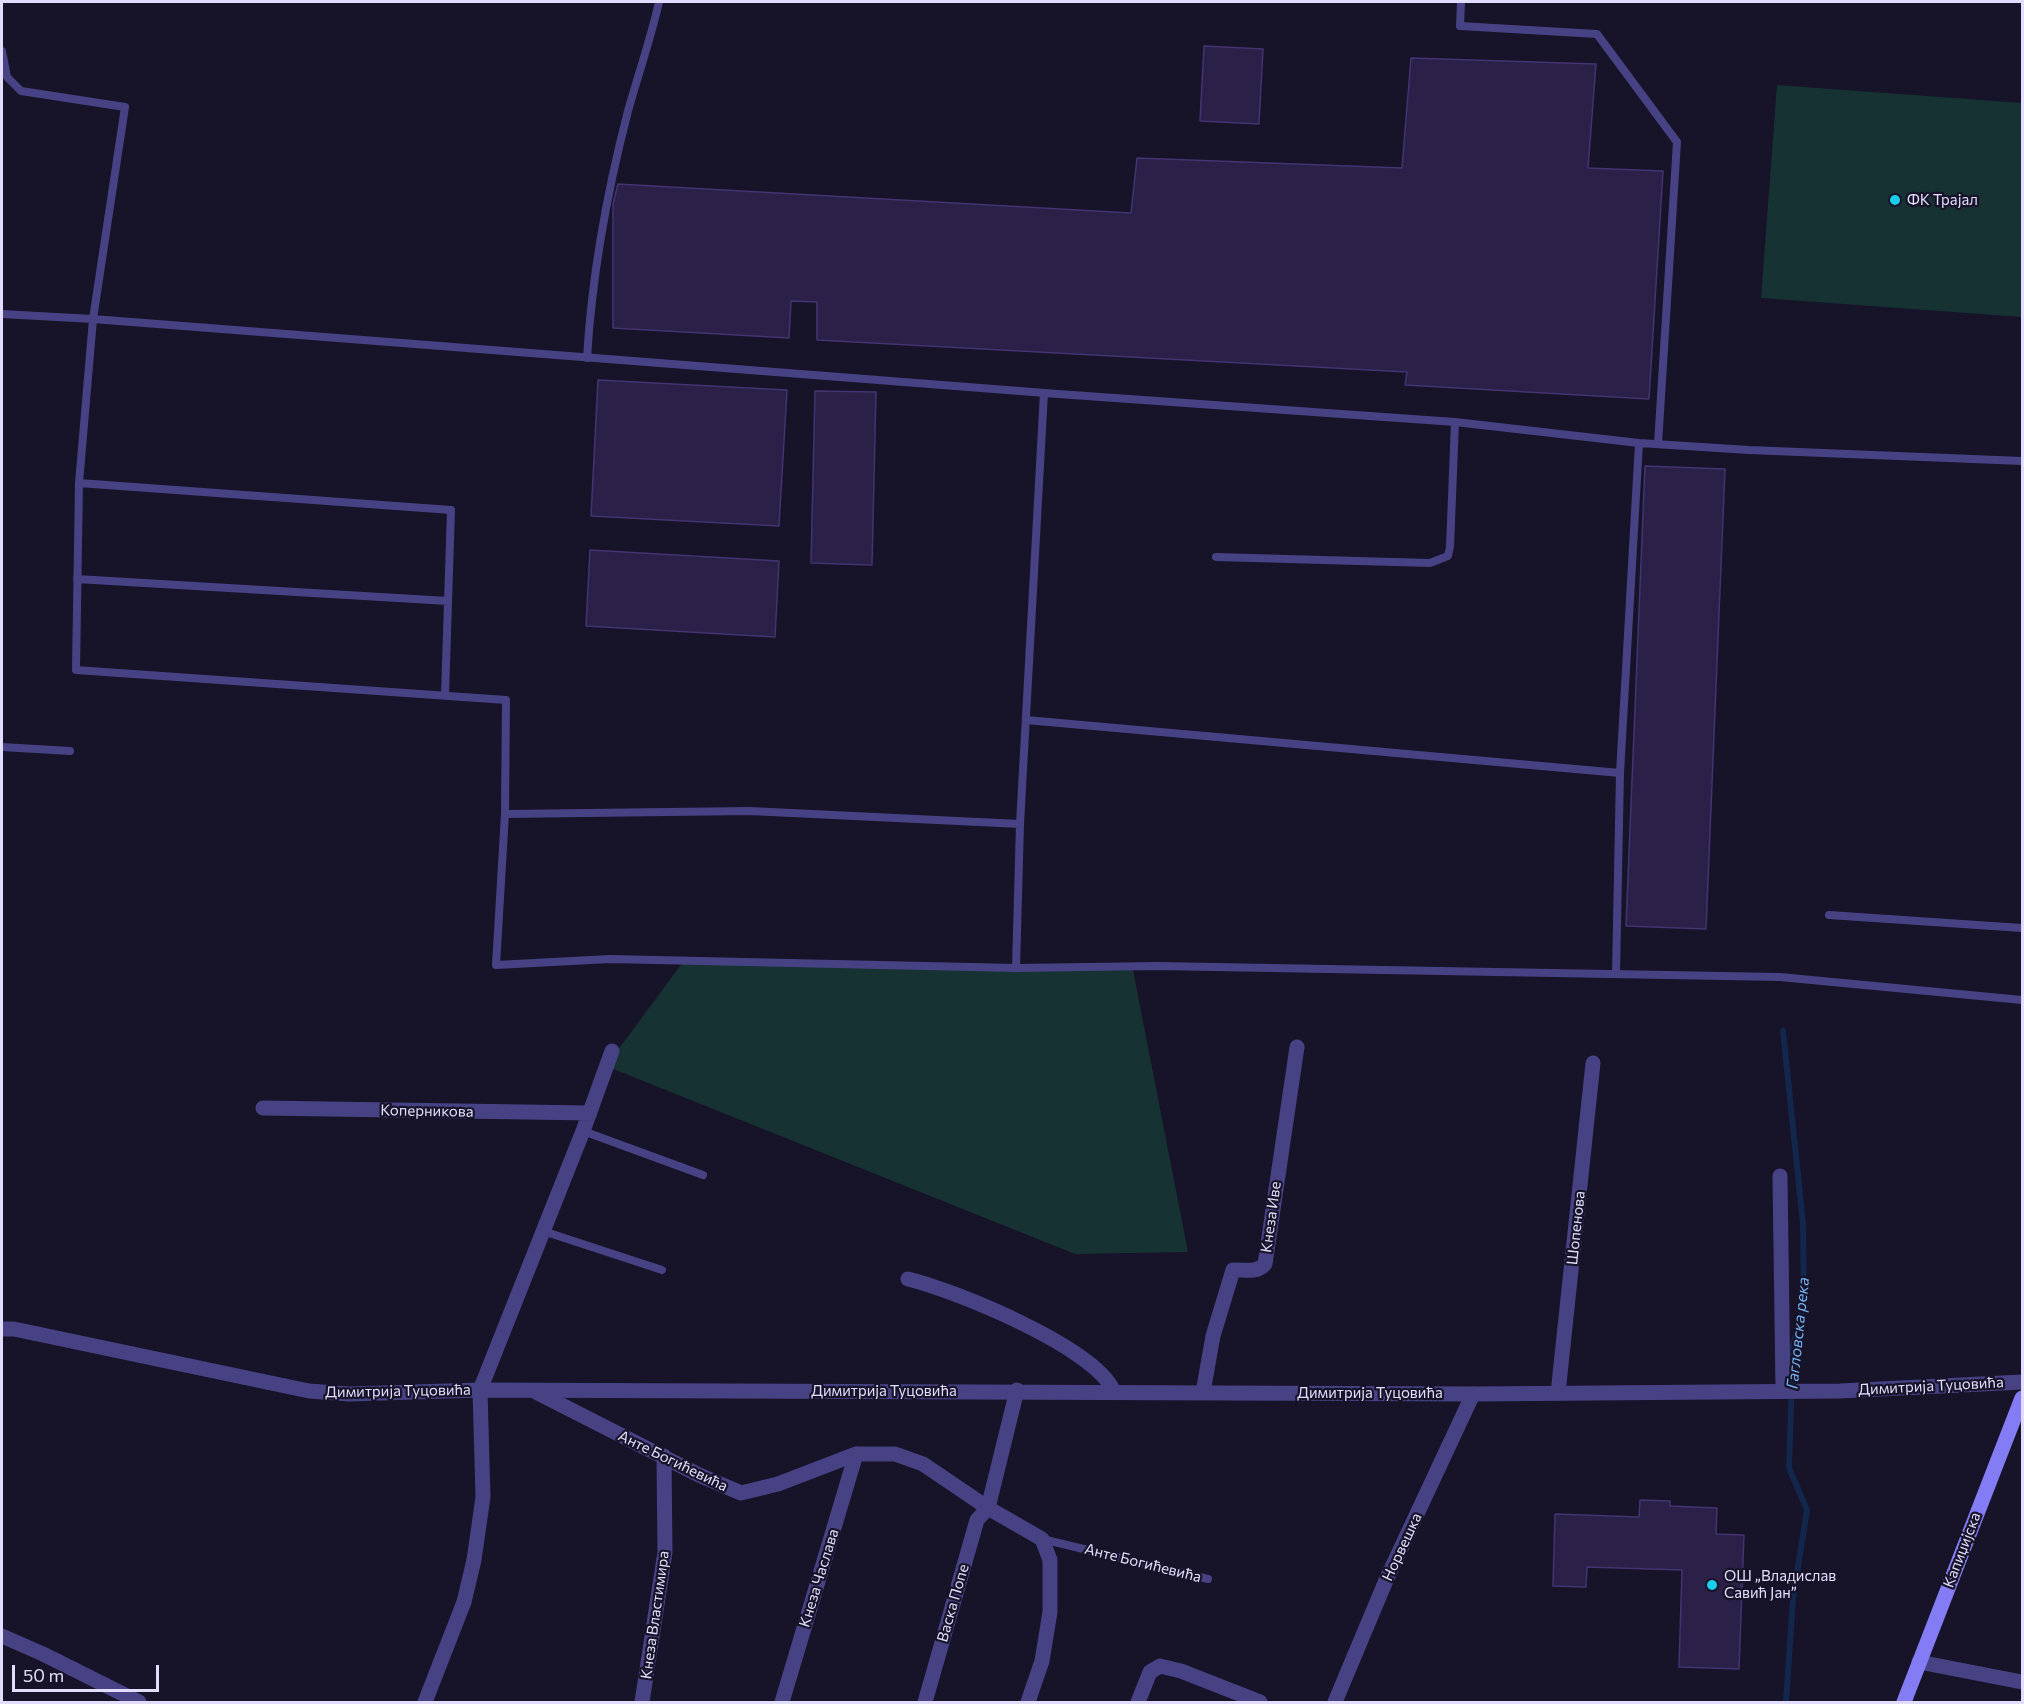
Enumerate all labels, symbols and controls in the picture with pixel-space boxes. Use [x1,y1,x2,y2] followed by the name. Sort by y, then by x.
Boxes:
[1907,191,1978,209] place label: ФК Трајал
[1888,193,1902,207] marker: ФК Трајал
[380,1101,474,1121] street label: Коперникова
[1257,1180,1285,1254] street label: Кнеза Иве
[1563,1190,1589,1266] street label: Шопенова
[1783,1276,1813,1390] water label: Гагловска река
[1858,1373,2004,1399] street label: Димитрија Туцовића
[325,1381,471,1401] street label: Димитрија Туцовића
[811,1382,957,1400] street label: Димитрија Туцовића
[1297,1384,1443,1402] street label: Димитрија Туцовића
[615,1427,731,1495] street label: Анте Богићевића
[1378,1510,1426,1584] street label: Норвешка
[1939,1510,1985,1590] street label: Капиџијска
[795,1527,843,1629] street label: Кнеза Часлава
[1083,1540,1203,1586] street label: Анте Богићевића
[637,1550,673,1680] street label: Кнеза Властимира
[933,1562,973,1644] street label: Васка Попе
[1724,1567,1836,1602] place label: ОШ „Владислав Савић Јан”
[1705,1578,1719,1592] marker: ОШ „Владислав Савић Јан”
[15,1653,162,1691] scale bar
[23,1664,64,1686] text: 50 m

